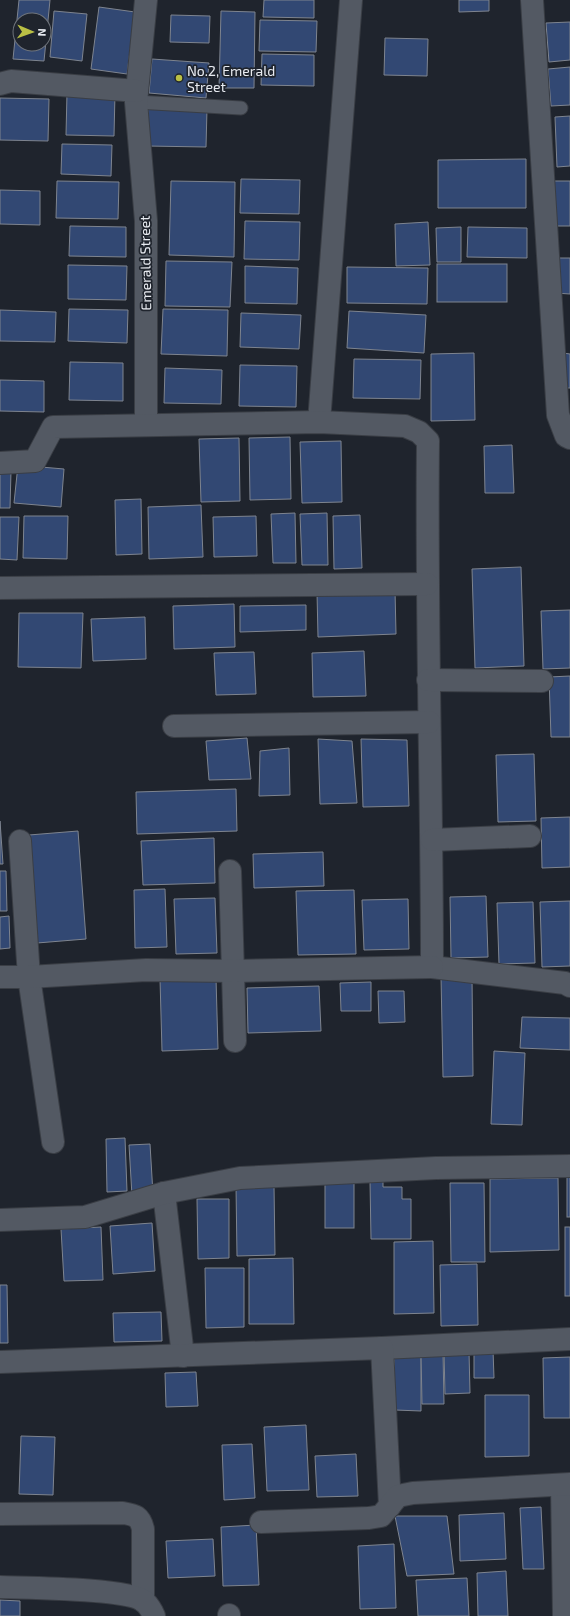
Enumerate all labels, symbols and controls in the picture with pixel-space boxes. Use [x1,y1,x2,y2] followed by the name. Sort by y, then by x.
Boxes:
[12,12,52,52] north arrow
[36,28,49,37] text: N
[187,62,275,95] place label: No.2, Emerald Street
[174,73,184,83] marker: No.2, Emerald Street
[136,215,154,311] street label: Emerald Street

